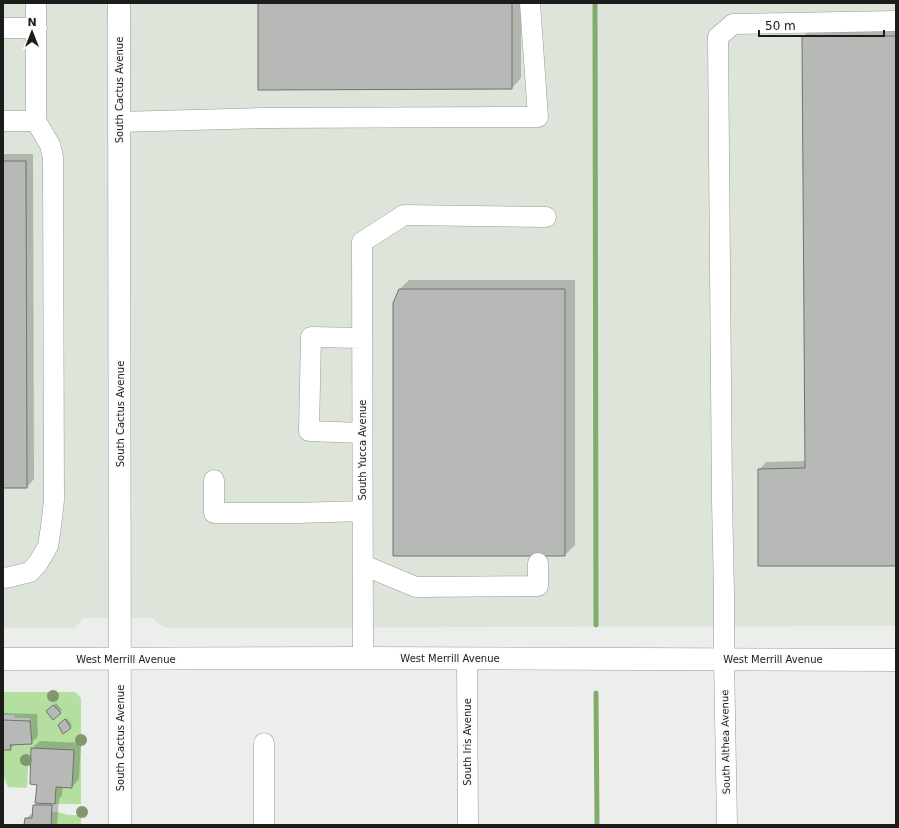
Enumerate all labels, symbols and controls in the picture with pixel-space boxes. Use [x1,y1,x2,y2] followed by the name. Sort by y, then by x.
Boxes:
[12,12,52,52] north arrow
[759,12,884,38] scale bar
[27,16,37,29] text: N
[765,19,796,33] text: 50 m
[114,37,125,143] street label: South Cactus Avenue
[115,361,126,467] street label: South Cactus Avenue
[357,400,368,501] street label: South Yucca Avenue
[400,653,500,664] street label: West Merrill Avenue
[76,654,176,665] street label: West Merrill Avenue
[723,654,823,665] street label: West Merrill Avenue
[115,685,126,791] street label: South Cactus Avenue
[719,690,732,794] street label: South Althea Avenue
[462,698,473,786] street label: South Iris Avenue

